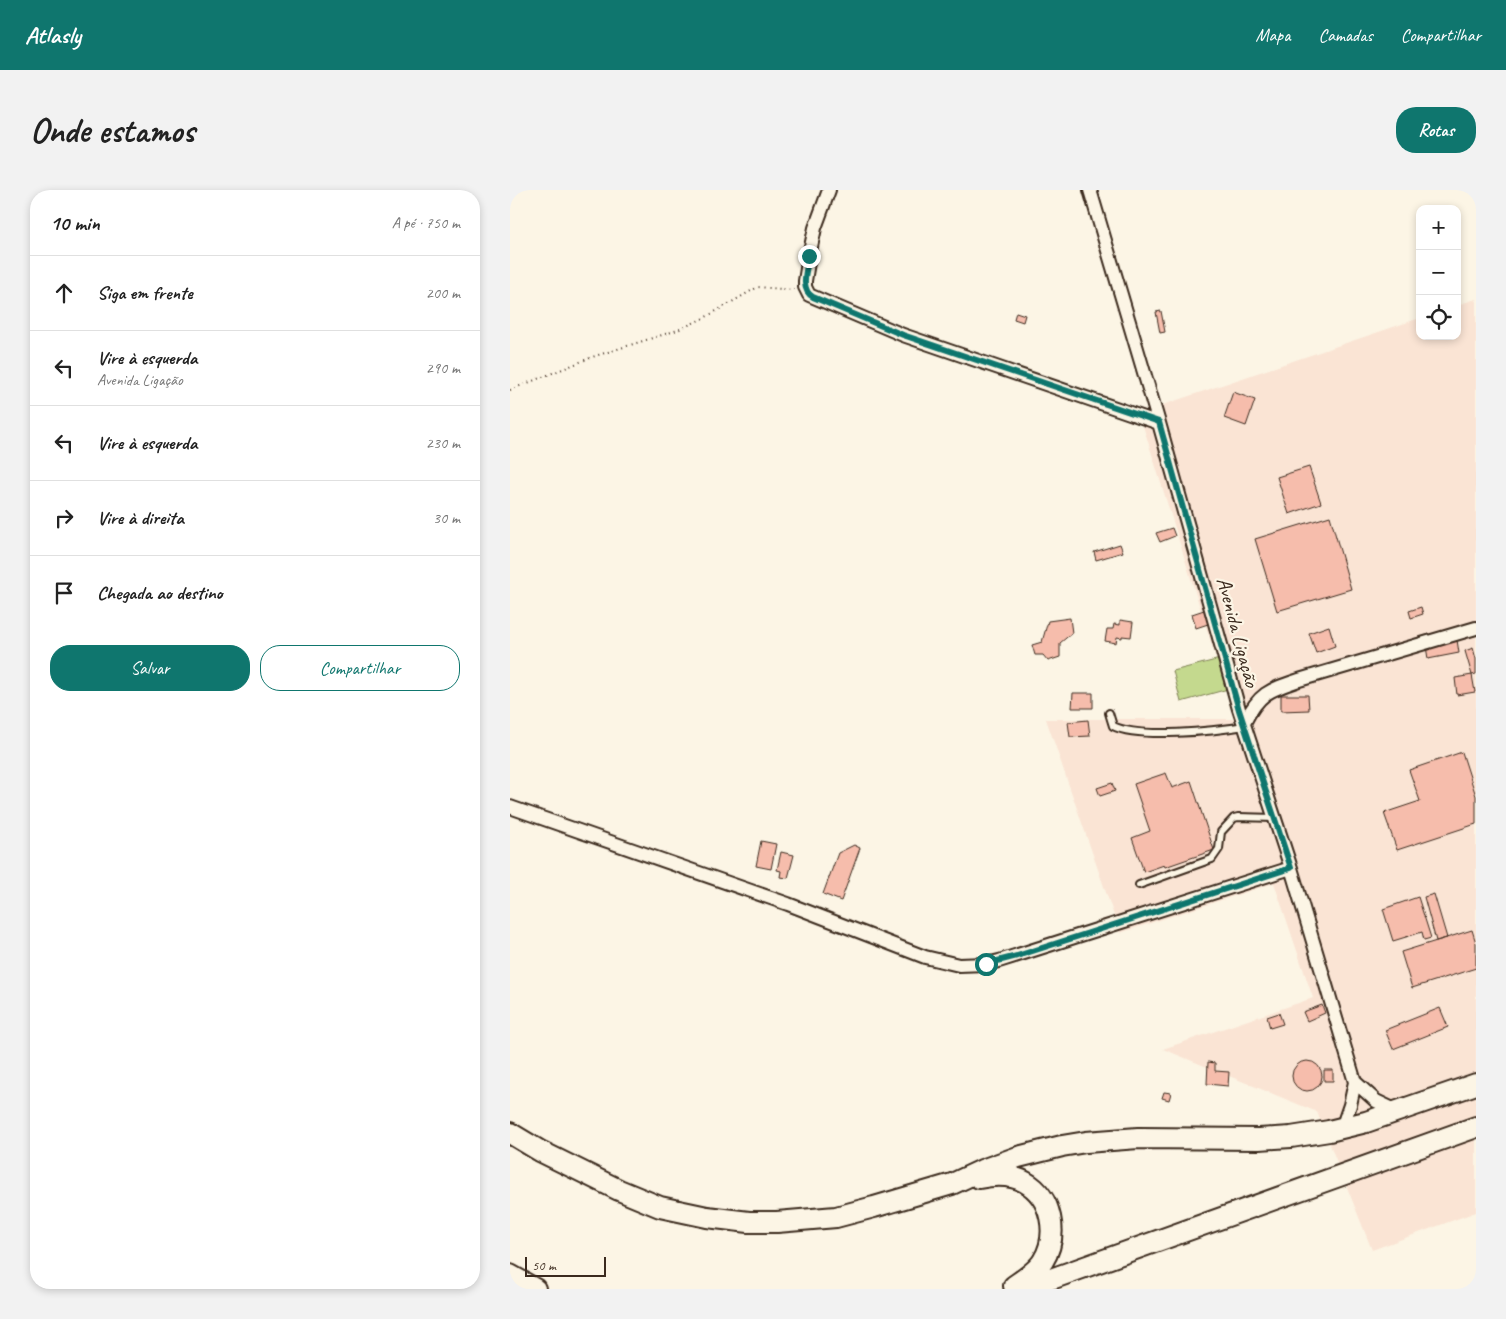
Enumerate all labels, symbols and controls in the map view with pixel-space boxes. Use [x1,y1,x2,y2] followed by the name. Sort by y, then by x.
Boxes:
[25,20,81,50] text: Atlasly
[1256,24,1290,46] text: Mapa
[1318,24,1373,46] text: Camadas
[1401,24,1481,46] text: Compartilhar
[1396,107,1476,153] button: Rotas
[30,108,195,153] text: Onde estamos
[1416,205,1461,340] map controls
[1416,205,1461,250] button: +
[50,210,100,236] text: 10 min
[392,213,460,233] text: A pé · 750 m
[798,245,821,268] route end
[1416,250,1461,295] button: −
[50,279,78,307] icon: ahead
[97,281,193,305] text: Siga em frente
[426,283,460,303] text: 200 m
[1416,295,1461,340] button: locate
[97,346,197,370] text: Vire à esquerda
[50,354,78,382] icon: left
[426,358,460,378] text: 290 m
[97,370,183,390] text: Avenida Ligação
[50,429,78,457] icon: left
[97,431,197,455] text: Vire à esquerda
[426,433,460,453] text: 230 m
[50,504,78,532] icon: right
[97,506,184,530] text: Vire à direita
[433,508,460,528] text: 30 m
[1211,574,1266,691] street label: Avenida Ligação
[50,579,78,607] icon: arrive
[97,581,223,605] text: Chegada ao destino
[50,645,250,691] button: Salvar
[260,645,460,691] button: Compartilhar
[975,953,998,976] route start
[525,1254,606,1277] scale bar
[532,1257,556,1274] text: 50 m

